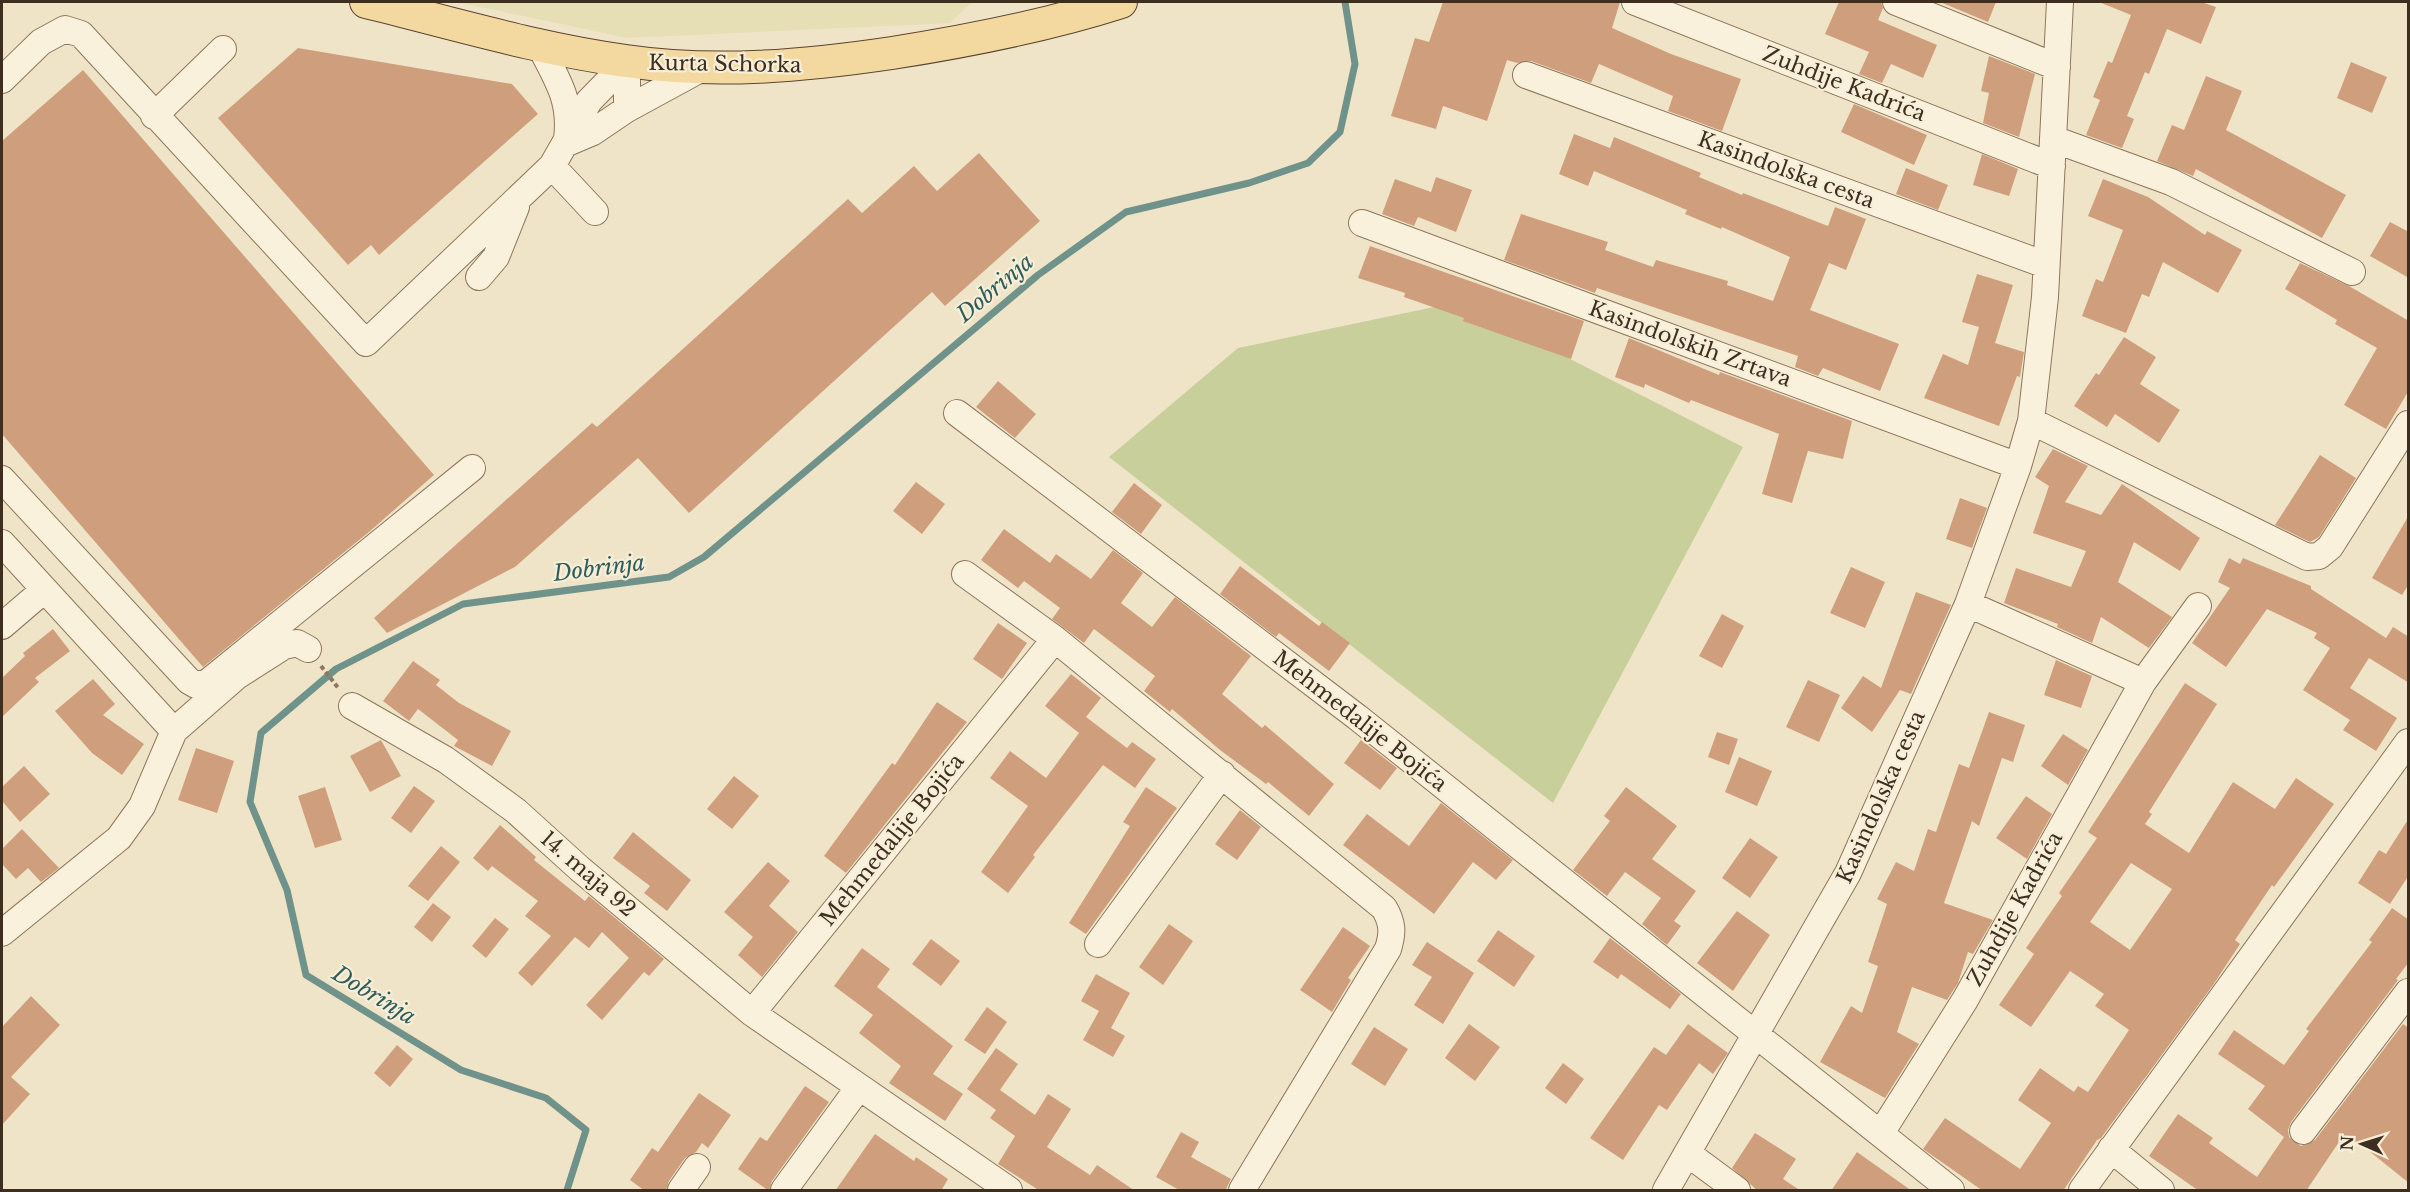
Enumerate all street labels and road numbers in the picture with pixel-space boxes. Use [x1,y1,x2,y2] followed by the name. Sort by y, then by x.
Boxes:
[1759,41,1930,127] street label: Zuhdije Kadrića
[648,50,802,78] street label: Kurta Schorka
[1694,126,1878,214] street label: Kasindolska cesta
[1585,295,1795,393] street label: Kasindolskih Zrtava
[1268,645,1453,797] street label: Mehmedalije Bojića
[1831,706,1931,887] street label: Kasindolska cesta
[815,748,970,931] street label: Mehmedalije Bojića
[535,826,641,922] street label: 14. maja 92
[1962,827,2068,991] street label: Zuhdije Kadrića

